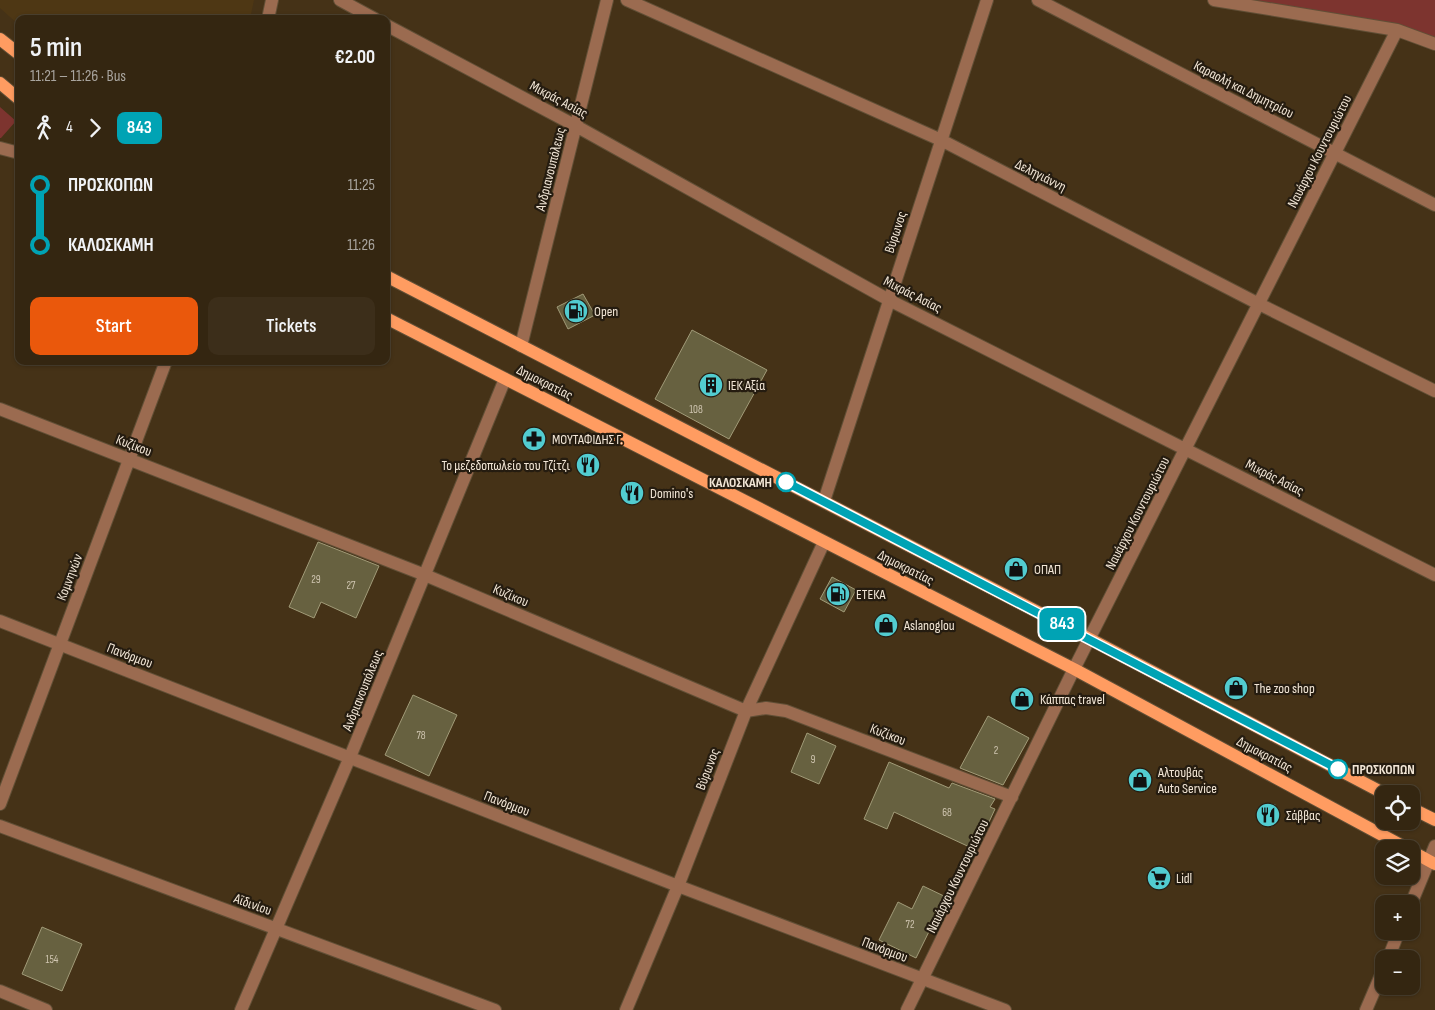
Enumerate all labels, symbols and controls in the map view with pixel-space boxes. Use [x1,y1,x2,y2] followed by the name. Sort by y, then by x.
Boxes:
[30,31,82,64] text: 5 min
[335,46,375,69] text: €2.00
[1191,57,1297,122] street label: Καραολή και Δημητρίου
[30,67,126,86] text: 11:21 – 11:26 · Bus
[527,77,591,122] street label: Μικράς Ασίας
[1284,92,1355,210] street label: Ναυάρχου Κουντουριώτου
[30,114,58,142] icon: walk
[81,114,109,142] icon: forward
[127,117,152,138] text: 843
[66,118,73,137] text: 4
[532,125,569,214] street label: Ανδριανουπόλεως
[1013,155,1069,195] street label: Δεληγιάννη
[68,174,153,197] text: ΠΡΟΣΚΟΠΩΝ
[348,176,375,195] text: 11:25
[881,209,910,255] street label: Βύρωνος
[68,234,154,257] text: ΚΑΛΟΣΚΑΜΗ
[347,236,375,255] text: 11:26
[881,272,945,316] street label: Μικράς Ασίας
[30,297,198,355] button: Start
[208,297,375,355] button: Tickets
[563,298,589,324] fuel station icon: Open
[594,303,618,320] place label: Open
[514,361,576,404] street label: Δημοκρατίας
[698,372,724,398] building icon: ΙΕΚ Αξία
[728,377,765,394] place label: ΙΕΚ Αξία
[689,403,703,416] house number: 108
[521,426,547,452] pharmacy icon: ΜΟΥΤΑΦΙΔΗΣ Γ.
[113,431,154,460] street label: Κυζίκου
[552,431,623,448] place label: ΜΟΥΤΑΦΙΔΗΣ Γ.
[575,452,601,478] restaurant icon: Το μεζεδοπωλείο του Τζίτζι
[1102,454,1173,572] street label: Ναυάρχου Κουντουριώτου
[1243,455,1307,499] street label: Μικράς Ασίας
[442,457,570,474] place label: Το μεζεδοπωλείο του Τζίτζι
[776,472,796,492] marker: ΚΑΛΟΣΚΑΜΗ
[709,474,772,491] place label: ΚΑΛΟΣΚΑΜΗ
[619,480,645,506] restaurant icon: Domino's
[650,485,693,502] place label: Domino's
[875,546,937,589] street label: Δημοκρατίας
[53,551,86,603] street label: Κομνηνών
[1003,556,1029,582] shop icon: ΟΠΑΠ
[1034,561,1061,578] place label: ΟΠΑΠ
[311,573,321,586] house number: 29
[347,579,356,592] house number: 27
[490,580,531,611] street label: Κυζίκου
[825,581,851,607] fuel station icon: ΕΤΕΚΑ
[856,586,886,603] place label: ΕΤΕΚΑ
[1033,608,1091,640] line badge: 843
[873,612,899,638] shop icon: Aslanoglou
[1049,613,1075,634] text: 843
[903,617,955,634] place label: Aslanoglou
[105,639,155,672] street label: Πανόρμου
[338,647,386,734] street label: Ανδριανουπόλεως
[1223,675,1249,701] shop icon: The zoo shop
[1254,680,1315,697] place label: The zoo shop
[1009,686,1035,712] shop icon: Κάππας travel
[1040,691,1105,708] place label: Κάππας travel
[867,720,908,749] street label: Κυζίκου
[416,729,426,742] house number: 78
[1234,733,1296,776] street label: Δημοκρατίας
[994,744,999,757] house number: 2
[692,746,723,792] street label: Βύρωνος
[811,753,816,766] house number: 9
[1328,759,1348,779] marker: ΠΡΟΣΚΟΠΩΝ
[1352,761,1415,778] place label: ΠΡΟΣΚΟΠΩΝ
[1157,764,1217,797] place label: Αλτουβάς Auto Service
[1127,767,1153,793] shop icon: Αλτουβάς Auto Service
[1375,785,1420,995] map controls
[1375,785,1420,830] button: locate
[482,787,532,820] street label: Πανόρμου
[1255,802,1281,828] restaurant icon: Σάββας
[942,806,952,819] house number: 68
[1286,807,1320,824] place label: Σάββας
[923,817,992,936] street label: Ναυάρχου Κουντουριώτου
[1375,840,1420,885] button: layers
[1146,865,1172,891] supermarket icon: Lidl
[1176,870,1192,887] place label: Lidl
[231,889,274,919] street label: Αϊδινίου
[1375,895,1420,940] button: +
[906,918,915,931] house number: 72
[860,933,910,966] street label: Πανόρμου
[1375,950,1420,995] button: −
[46,953,59,966] house number: 154

